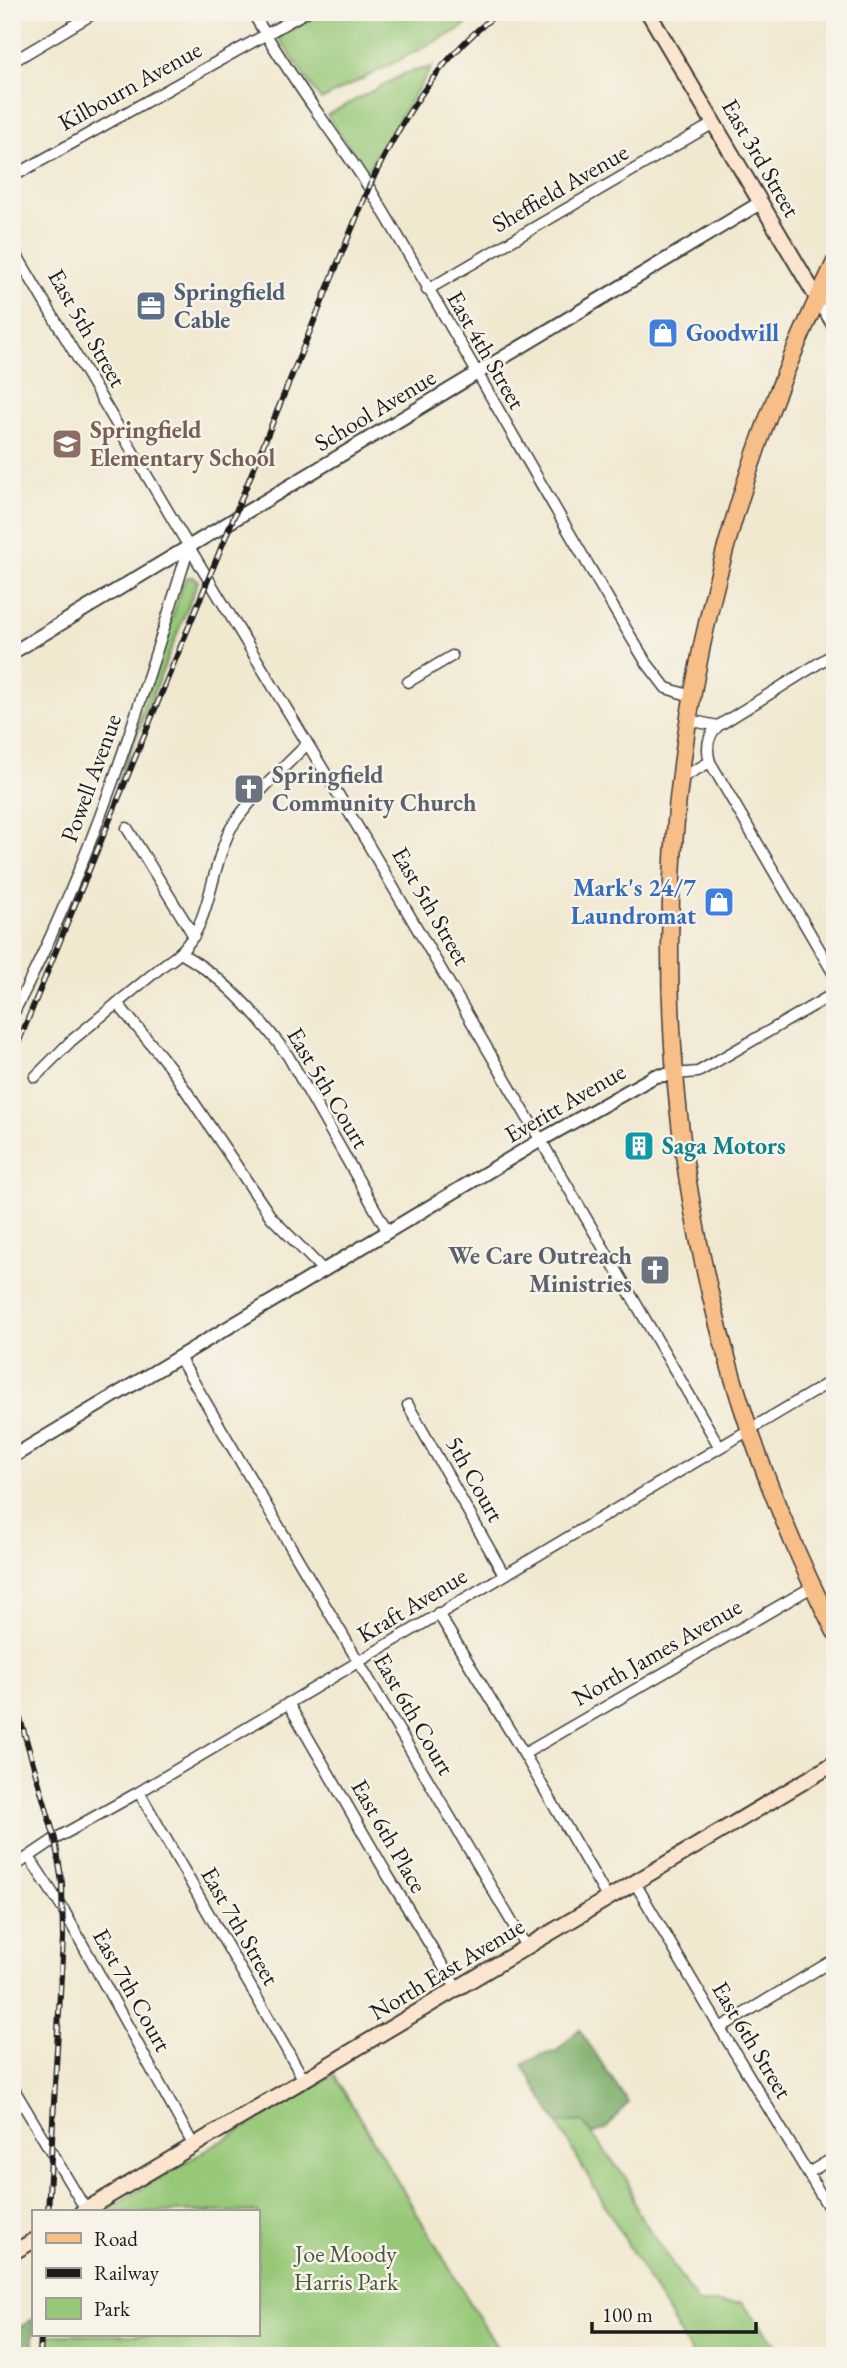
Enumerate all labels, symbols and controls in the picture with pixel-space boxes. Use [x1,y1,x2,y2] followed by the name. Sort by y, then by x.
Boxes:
[53,33,207,138] street label: Kilbourn Avenue
[715,93,808,223] street label: East 3rd Street
[486,136,634,239] street label: Sheffield Avenue
[41,263,134,393] street label: East 5th Street
[174,276,286,335] place label: Springfield Cable
[440,285,533,415] street label: East 4th Street
[134,289,168,323] office icon: Springfield Cable
[646,316,680,350] shop icon: Goodwill
[686,317,779,348] place label: Goodwill
[308,361,441,458] street label: School Avenue
[90,414,276,474] place label: Springfield Elementary School
[50,427,84,461] school or university icon: Springfield Elementary School
[53,710,128,846] street label: Powell Avenue
[272,759,477,819] place label: Springfield Community Church
[232,772,266,806] church icon: Springfield Community Church
[385,841,478,971] street label: East 5th Street
[571,872,696,931] place label: Mark's 24/7 Laundromat
[702,885,736,919] shop icon: Mark's 24/7 Laundromat
[280,1021,377,1154] street label: East 5th Court
[499,1055,631,1150] street label: Everitt Avenue
[622,1129,656,1163] building icon: Saga Motors
[662,1130,786,1162] place label: Saga Motors
[448,1240,633,1299] place label: We Care Outreach Ministries
[638,1253,672,1287] church icon: We Care Outreach Ministries
[439,1430,512,1527] street label: 5th Court
[351,1560,472,1649] street label: Kraft Avenue
[566,1590,747,1713] street label: North James Avenue
[367,1647,462,1781] street label: East 6th Court
[344,1773,434,1898] street label: East 6th Place
[194,1861,287,1991] street label: East 7th Street
[364,1910,530,2027] street label: North East Avenue
[86,1923,179,2057] street label: East 7th Court
[705,1975,800,2104] street label: East 6th Street
[32,2210,259,2336] legend
[94,2225,138,2252] text: Road
[293,2238,399,2297] park label: Joe Moody Harris Park
[94,2259,160,2286] text: Railway
[592,2291,756,2335] scale bar
[94,2295,131,2322] text: Park
[602,2301,653,2328] text: 100 m

